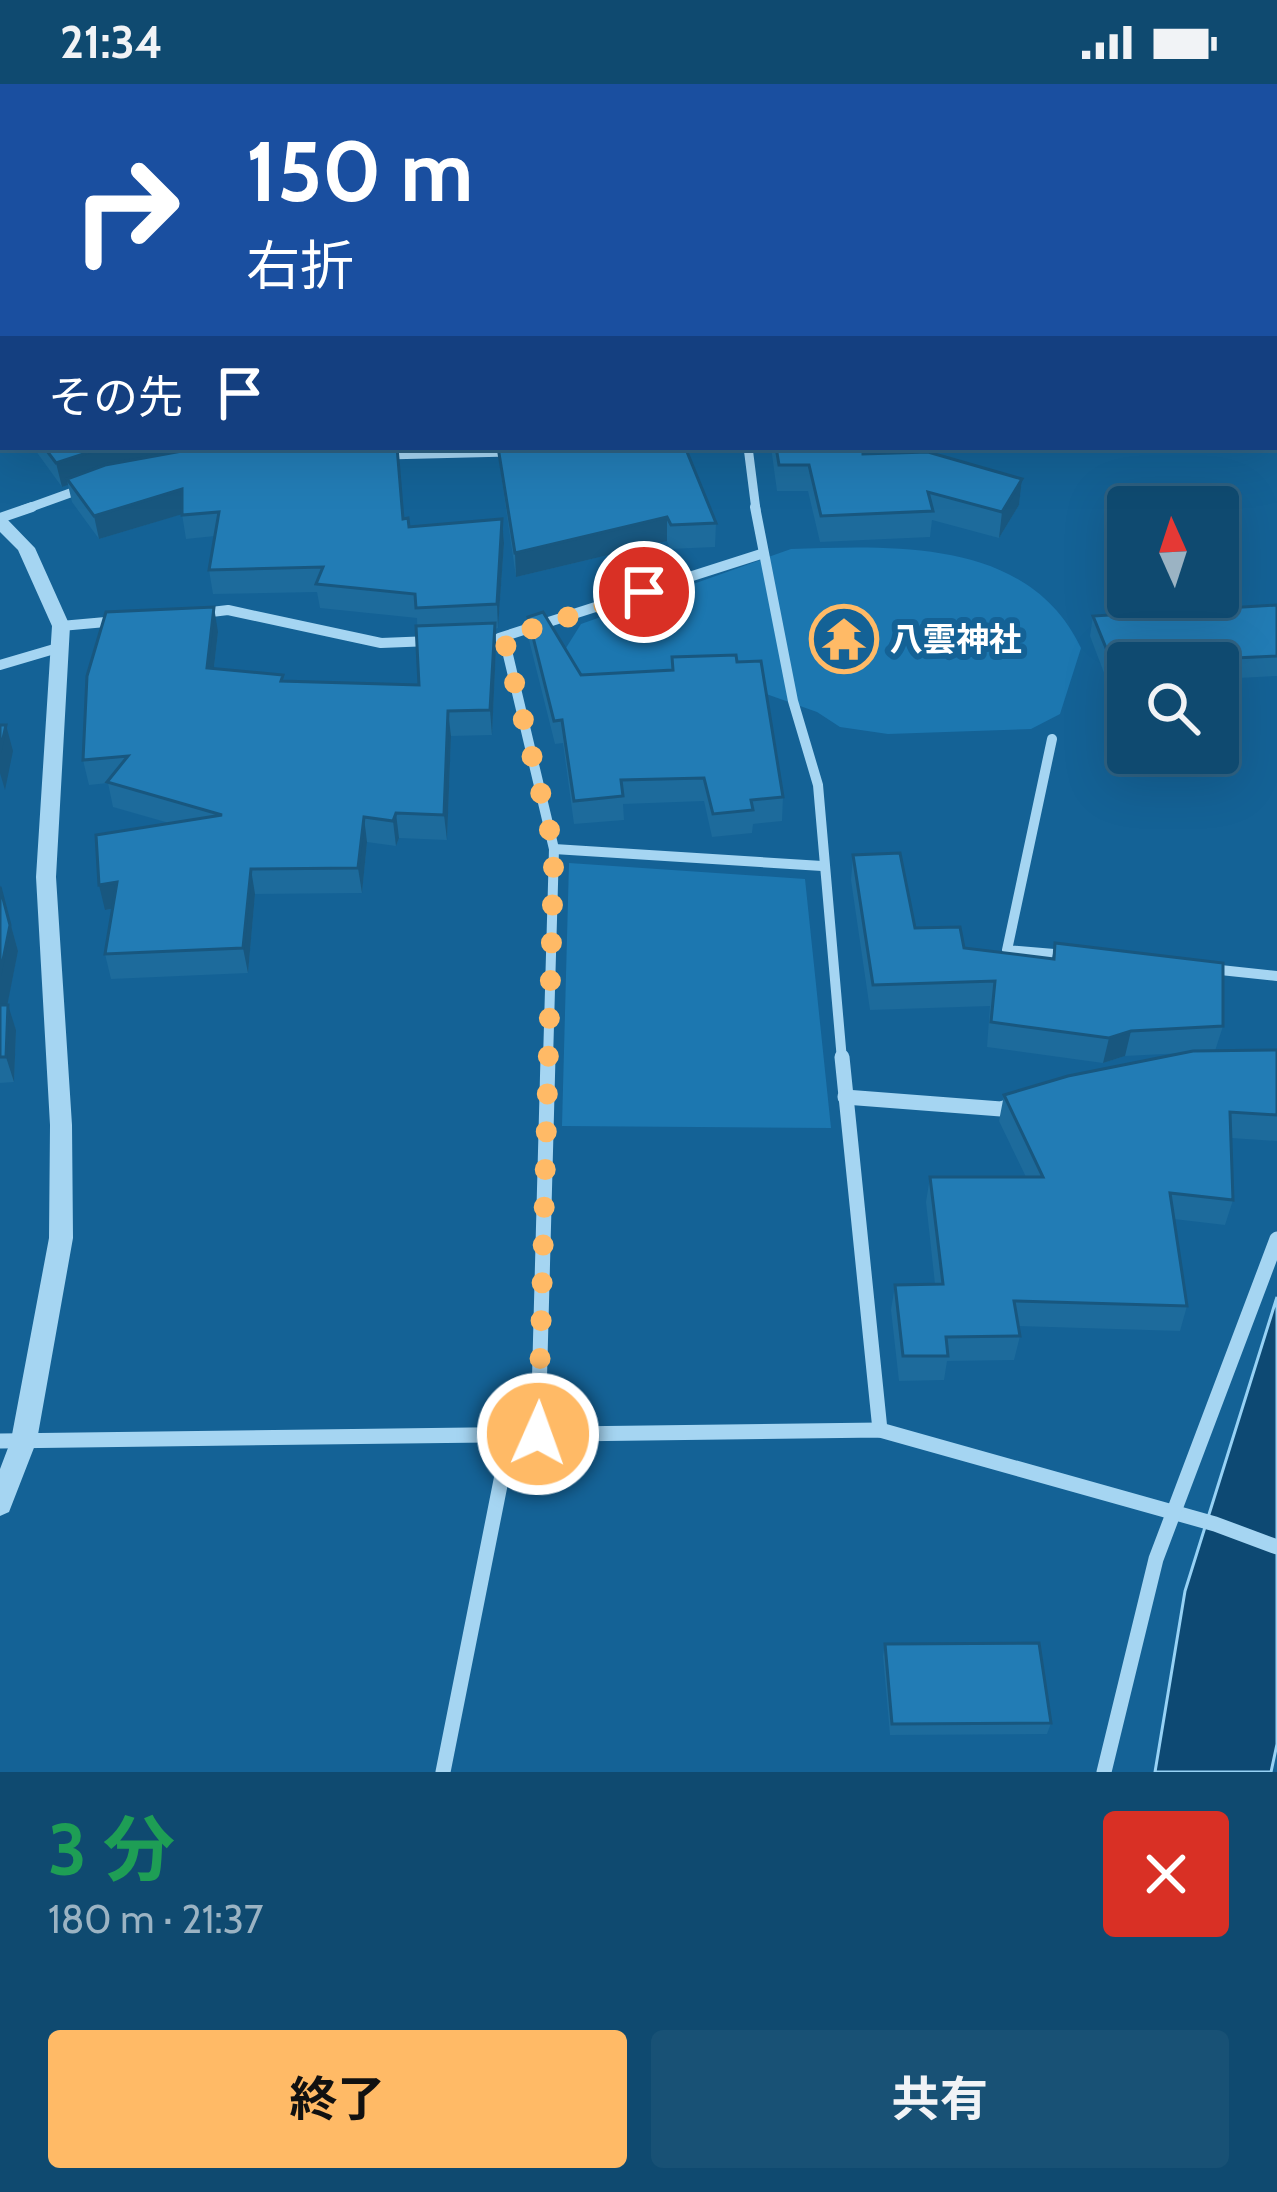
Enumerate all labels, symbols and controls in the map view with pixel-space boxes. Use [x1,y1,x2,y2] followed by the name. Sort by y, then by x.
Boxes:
[60,15,163,69] text: 21:34
[246,120,473,222] text: 150 m
[48,132,204,288] icon: right
[246,233,354,299] text: 右折
[207,360,273,426] icon: arrive
[48,370,183,424] text: その先
[1107,486,1239,618] north arrow
[1107,486,1239,774] map controls
[593,541,695,643] pin
[611,559,677,625] icon: arrive
[809,604,879,674] temple icon: 八雲神社
[890,619,1022,659] place label: 八雲神社
[1107,642,1239,774] button: search
[475,1371,601,1497] position arrow
[48,1806,175,1893] text: 3 分
[1103,1811,1229,1937] button: close
[48,1895,263,1943] text: 180 m · 21:37
[48,2030,627,2168] button: 終了
[651,2030,1229,2168] button: 共有

